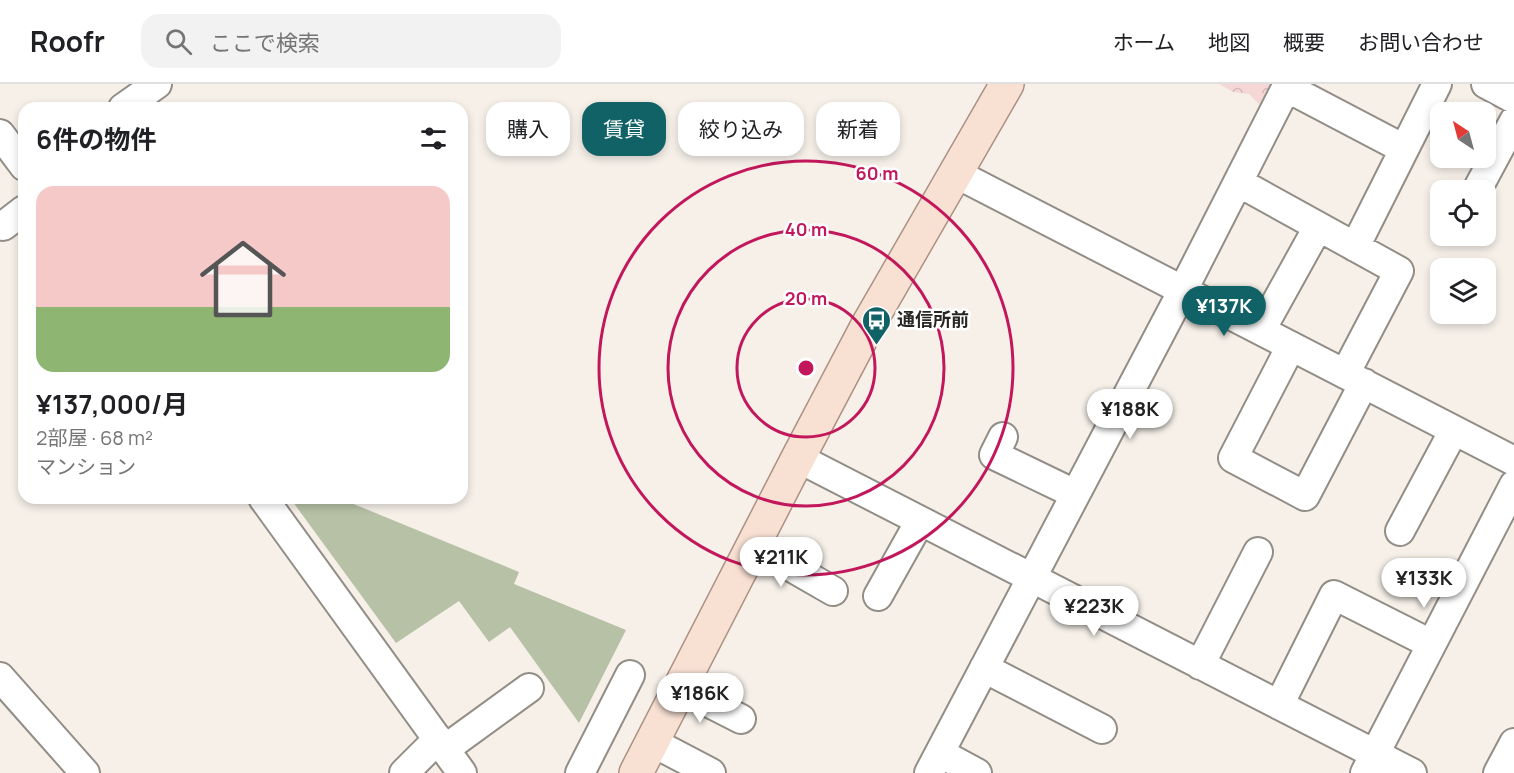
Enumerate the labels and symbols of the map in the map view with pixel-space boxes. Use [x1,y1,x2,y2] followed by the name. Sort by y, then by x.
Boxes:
[1430,102,1496,168] north arrow
[856,161,898,185] text: 60 m
[785,217,827,241] text: 40 m
[785,286,827,310] text: 20 m
[1182,286,1266,337] pin: ¥137K
[860,304,892,346] bus stop icon: 通信所前
[897,307,969,331] place label: 通信所前
[796,358,816,378] centre of rings
[1088,389,1172,440] pin: ¥188K
[739,537,823,588] pin: ¥211K
[1382,558,1466,609] pin: ¥133K
[1052,586,1136,637] pin: ¥223K
[658,673,742,724] pin: ¥186K

